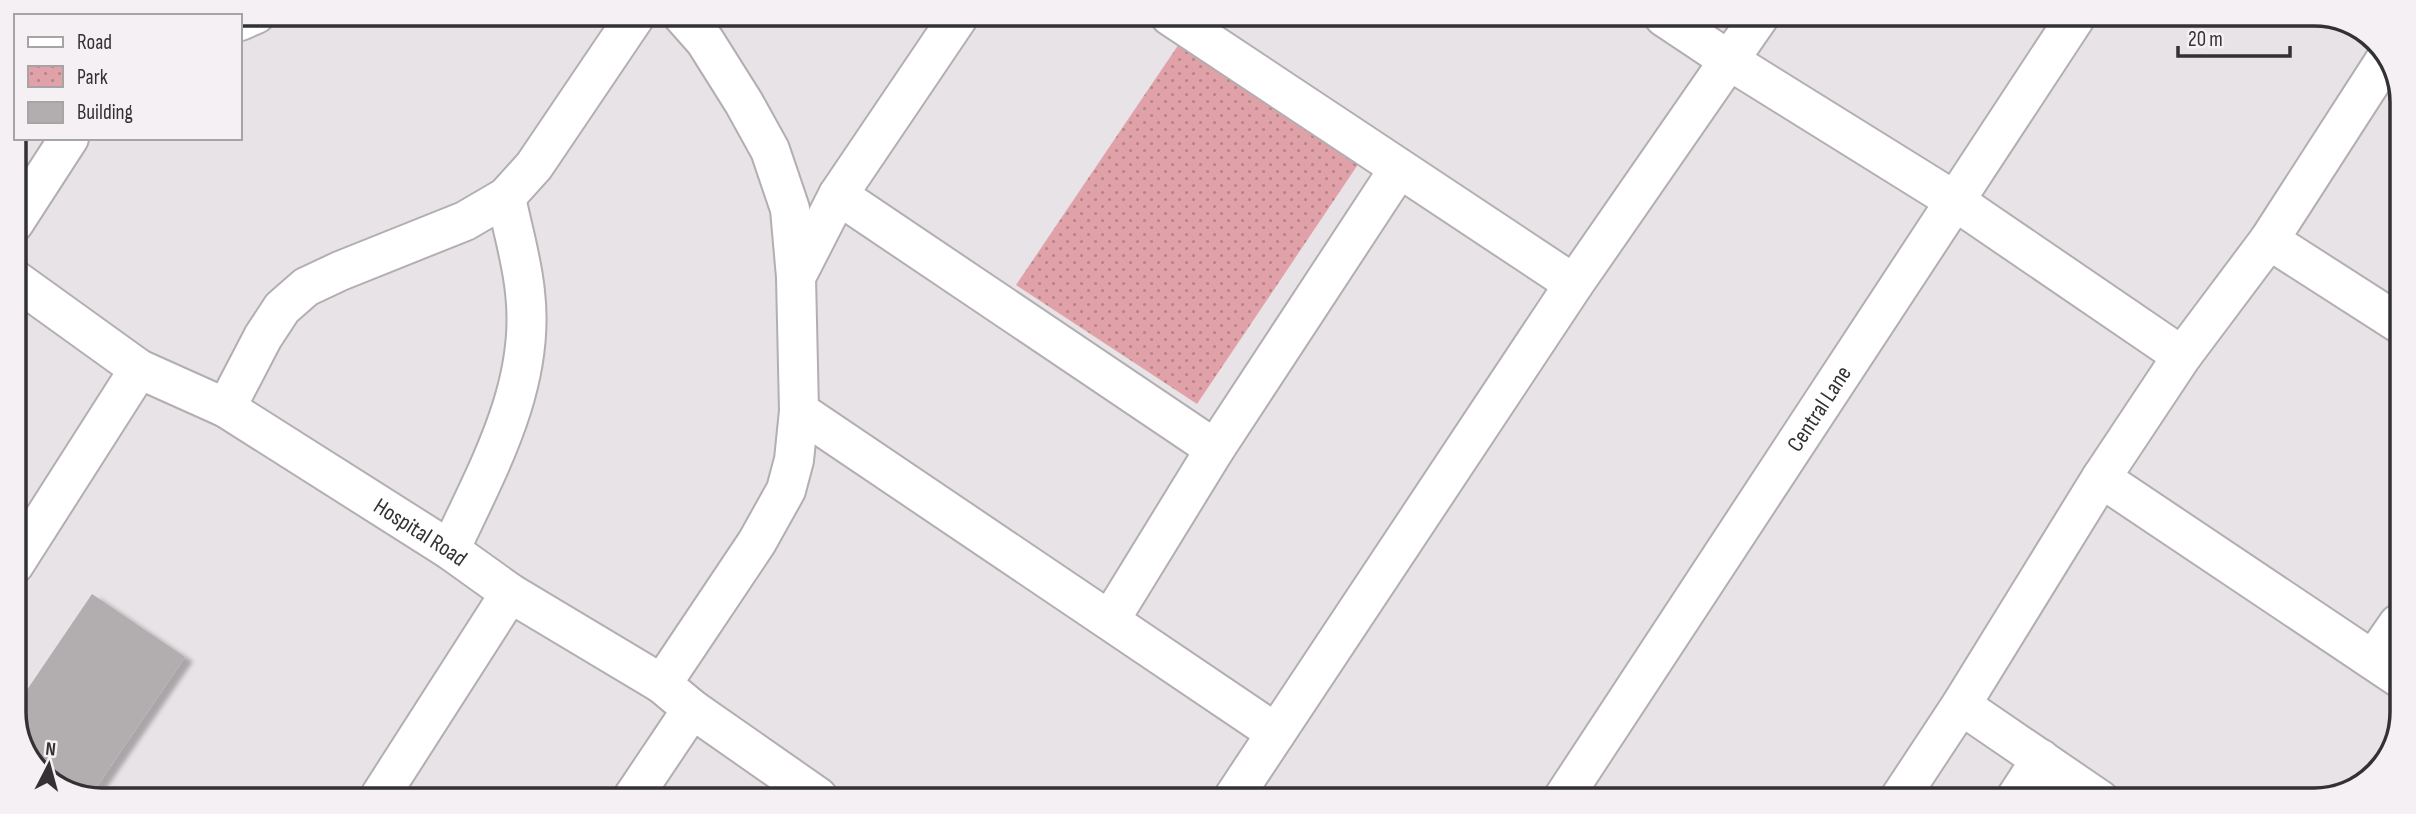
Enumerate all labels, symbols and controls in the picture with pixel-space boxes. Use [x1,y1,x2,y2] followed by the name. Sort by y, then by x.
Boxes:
[14,14,242,140] legend
[2178,14,2290,58] scale bar
[2188,27,2223,52] text: 20 m
[77,30,112,55] text: Road
[77,65,108,90] text: Park
[77,100,133,125] text: Building
[1781,361,1858,457] street label: Central Lane
[368,492,472,573] street label: Hospital Road
[14,730,84,800] north arrow
[44,738,57,762] text: N

